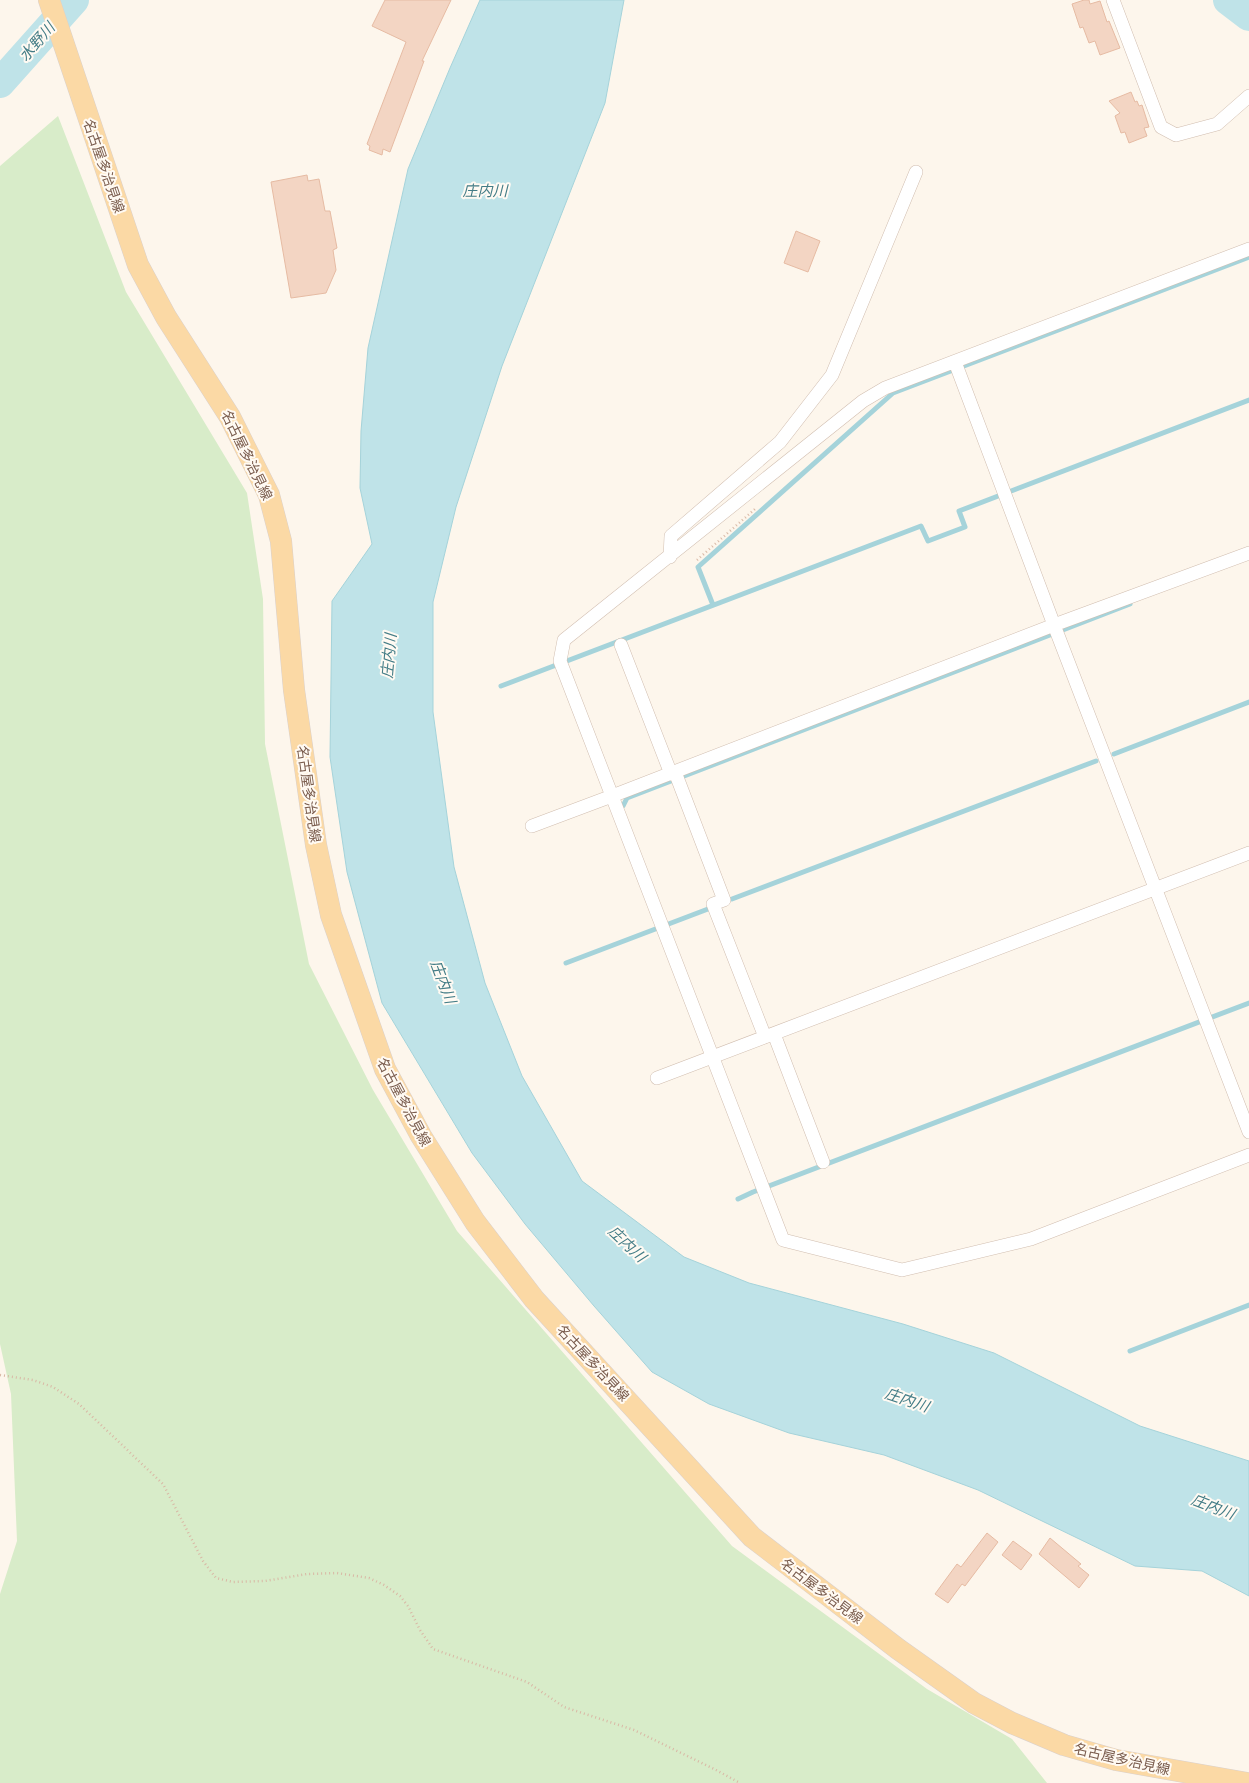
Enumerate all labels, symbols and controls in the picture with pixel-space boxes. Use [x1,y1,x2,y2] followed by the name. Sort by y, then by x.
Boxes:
[15,17,60,65] water label: 水野川
[80,117,128,215] street label: 名古屋多治見線
[462,181,509,200] water label: 庄内川
[217,407,277,503] street label: 名古屋多治見線
[377,631,400,679] water label: 庄内川
[293,744,325,844] street label: 名古屋多治見線
[427,957,461,1008] water label: 庄内川
[373,1055,435,1149] street label: 名古屋多治見線
[604,1221,652,1267] water label: 庄内川
[553,1321,633,1405] street label: 名古屋多治見線
[883,1383,933,1416] water label: 庄内川
[1189,1490,1239,1524] water label: 庄内川
[777,1554,867,1628] street label: 名古屋多治見線
[1072,1739,1172,1779] street label: 名古屋多治見線

